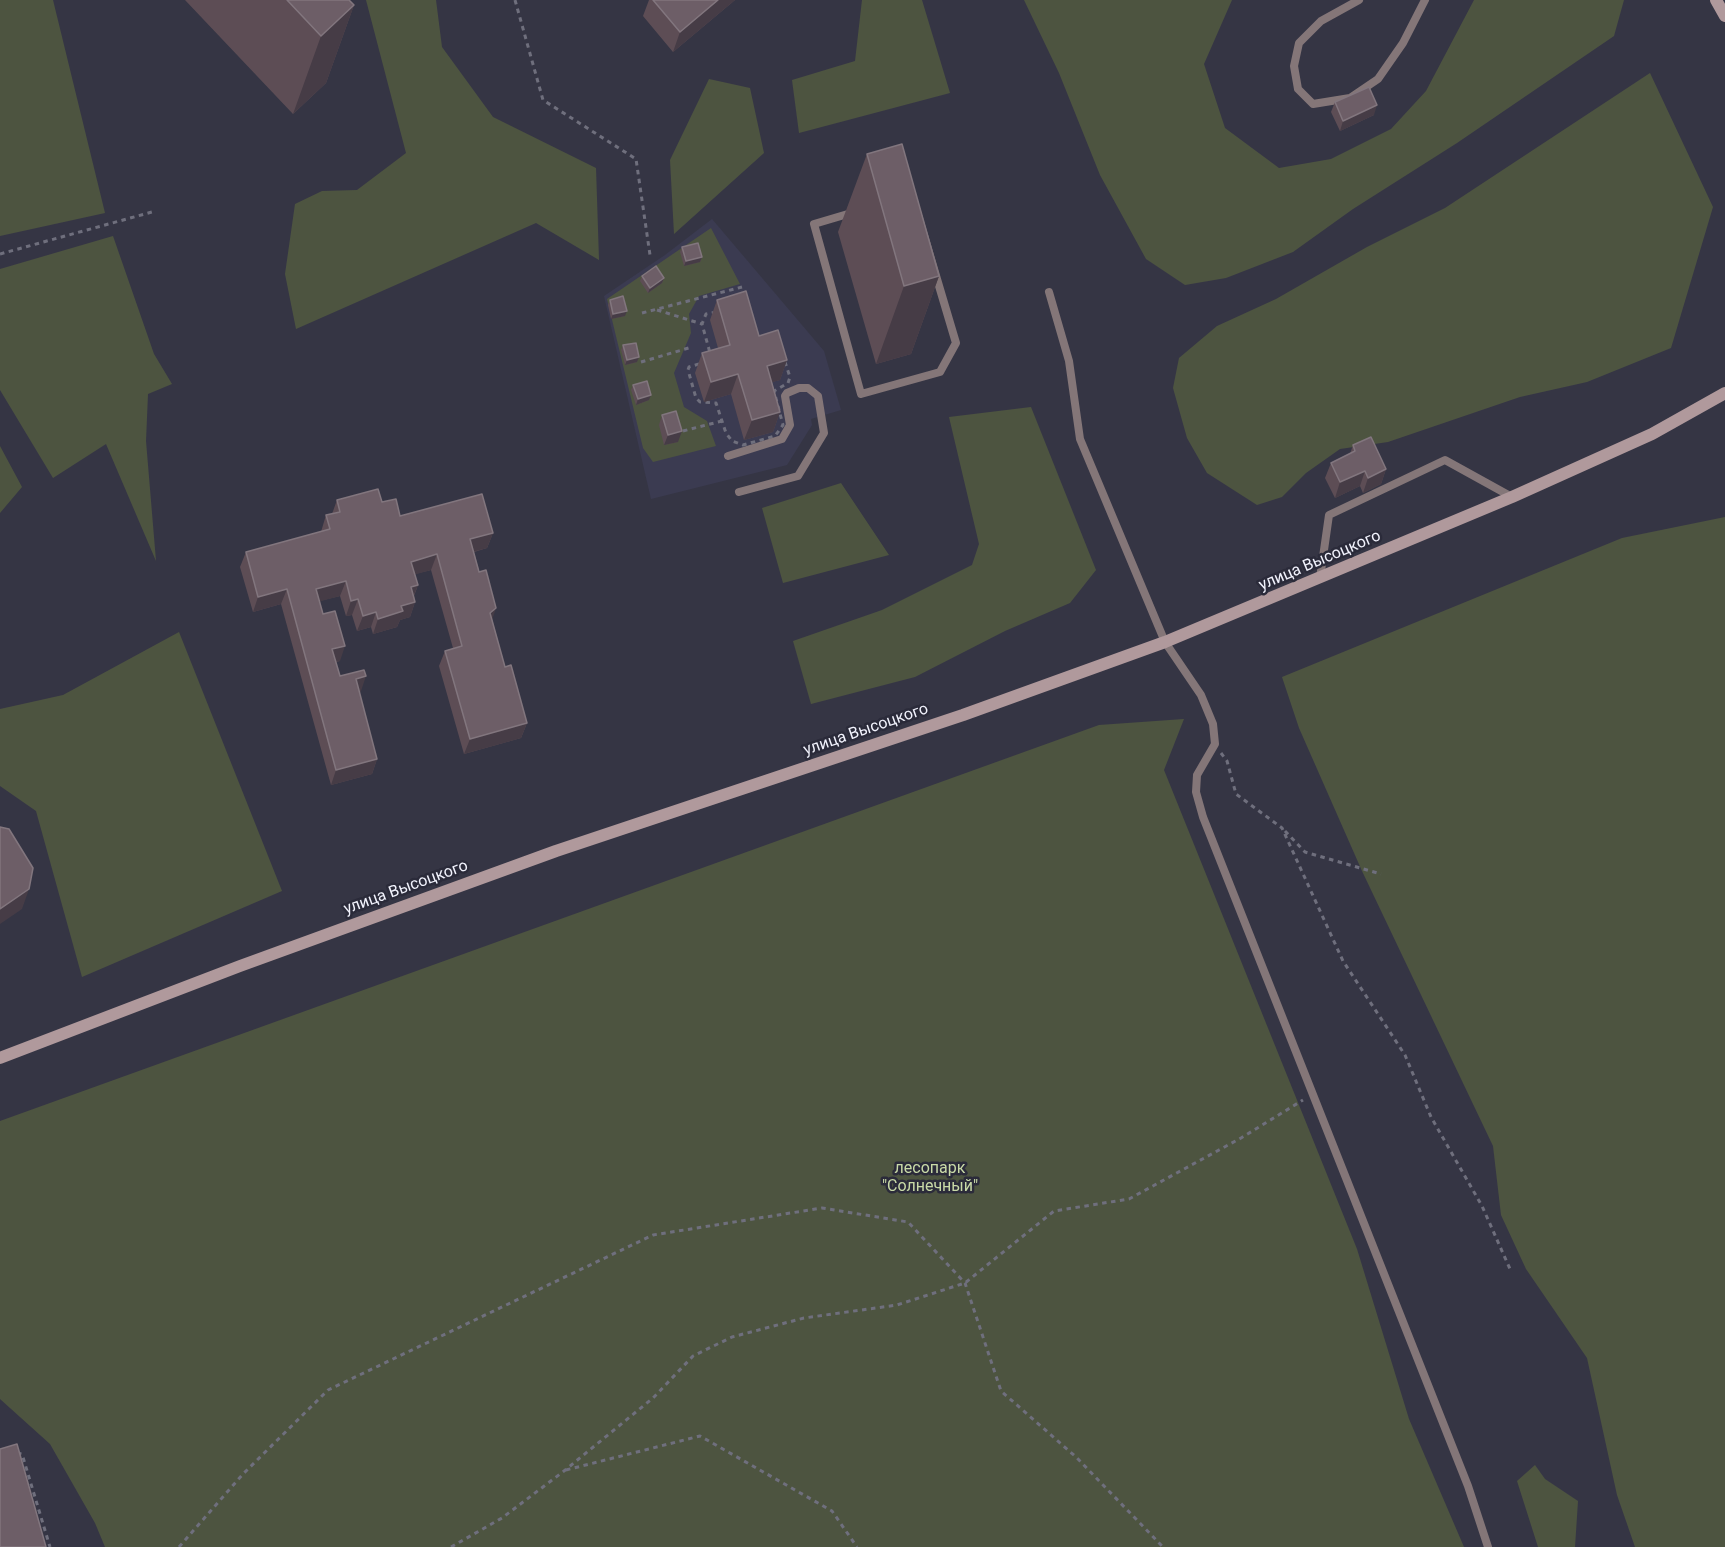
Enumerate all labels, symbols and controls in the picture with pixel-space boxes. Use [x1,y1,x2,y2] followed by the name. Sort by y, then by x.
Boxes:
[1256,527,1384,595] street label: улица Высоцкого
[801,700,931,760] street label: улица Высоцкого
[341,857,471,919] street label: улица Высоцкого
[882,1159,978,1197] park label: лесопарк "Солнечный"

